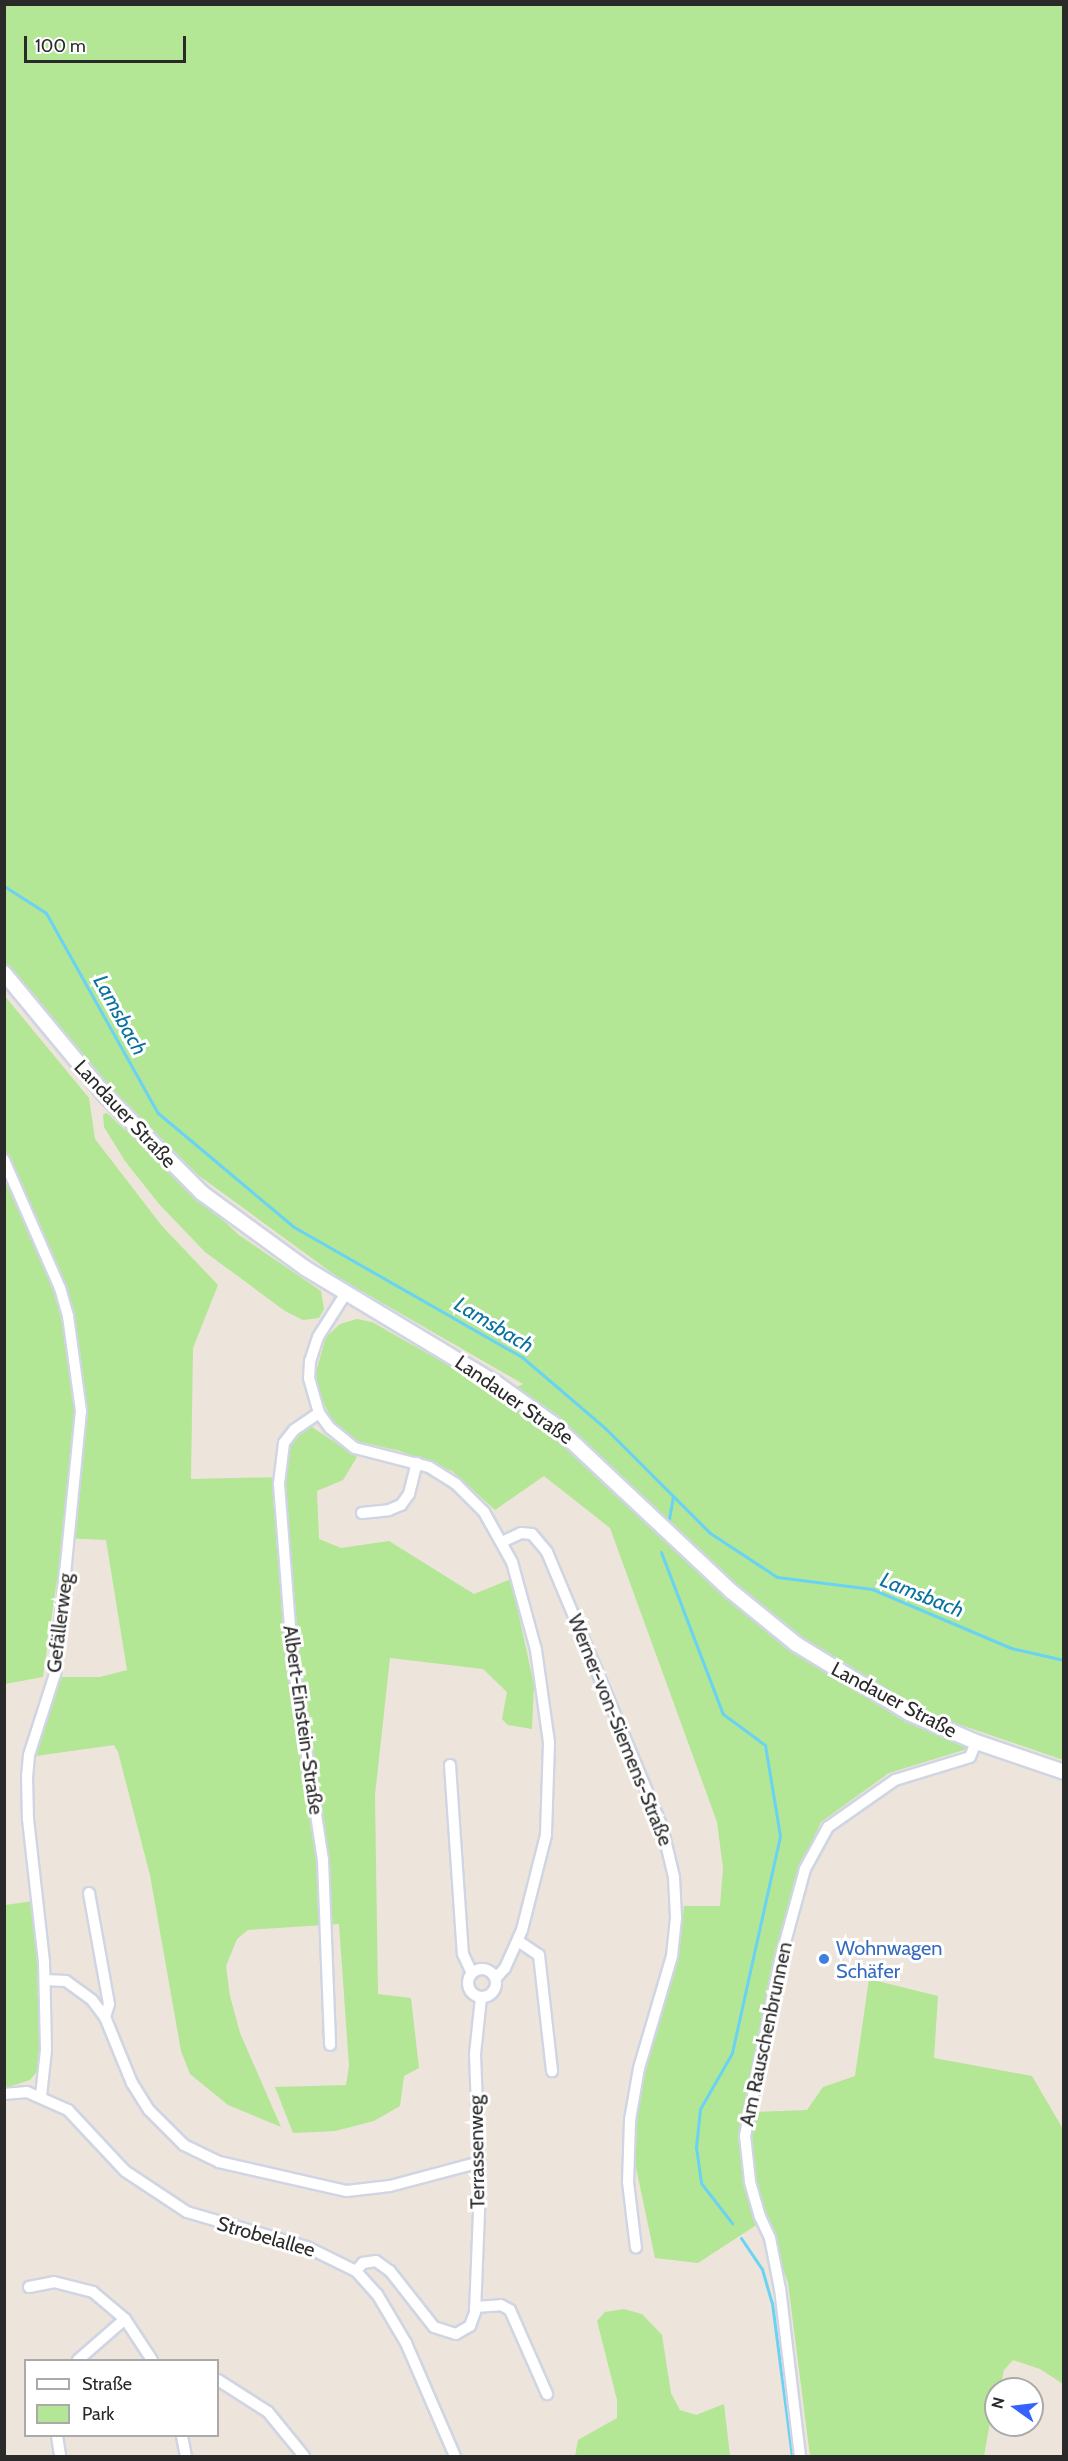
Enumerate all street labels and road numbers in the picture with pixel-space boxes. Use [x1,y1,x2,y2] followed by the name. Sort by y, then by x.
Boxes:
[69,1055,181,1173] street label: Landauer Straße
[450,1350,578,1450] street label: Landauer Straße
[42,1572,78,1674] street label: Gefällerweg
[562,1611,678,1849] street label: Werner-von-Siemens-Straße
[278,1624,328,1816] street label: Albert-Einstein-Straße
[827,1657,961,1743] street label: Landauer Straße
[735,1940,797,2128] street label: Am Rauschenbrunnen
[464,2095,490,2209] street label: Terrassenweg
[214,2212,318,2262] street label: Strobelallee

